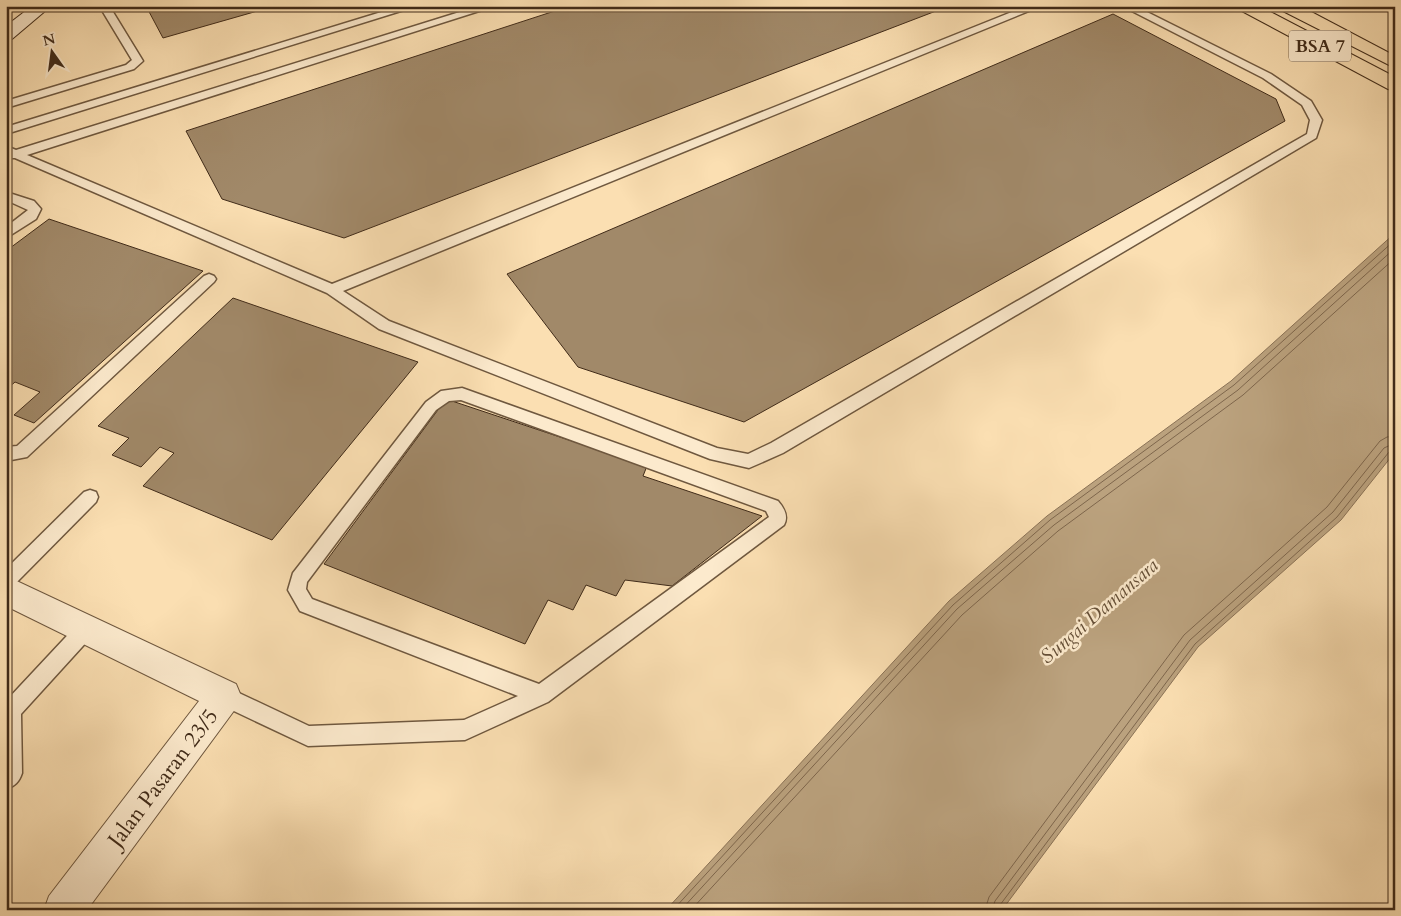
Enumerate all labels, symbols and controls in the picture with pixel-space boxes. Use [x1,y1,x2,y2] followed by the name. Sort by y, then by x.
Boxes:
[28,28,78,78] north arrow
[41,29,57,51] text: N
[1289,30,1351,61] road number: BSA 7
[1034,552,1164,670] water label: Sungai Damansara
[99,702,225,856] street label: Jalan Pasaran 23/5

